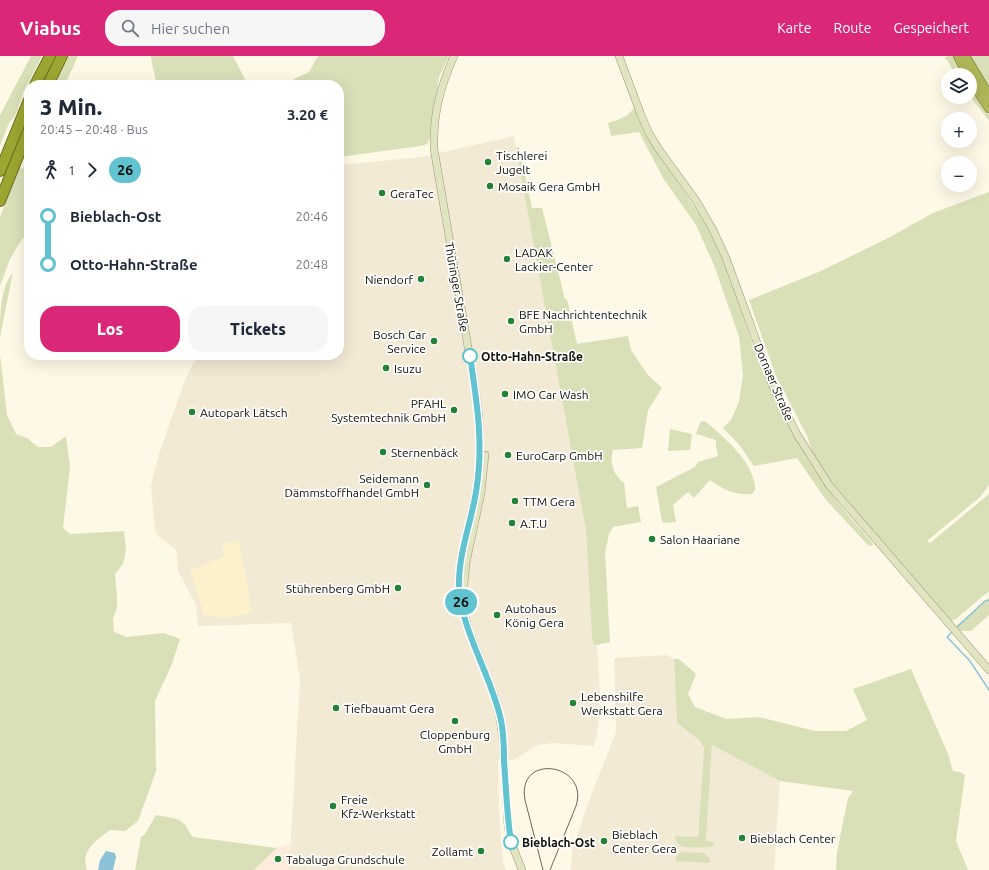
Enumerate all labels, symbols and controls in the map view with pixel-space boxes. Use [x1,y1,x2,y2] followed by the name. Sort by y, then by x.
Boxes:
[105,10,385,46] search box
[20,17,81,39] text: Viabus
[119,17,141,39] icon: search
[151,20,230,37] text: Hier suchen
[777,20,811,36] text: Karte
[833,20,872,36] text: Route
[894,20,969,36] text: Gespeichert
[941,68,977,192] map controls
[941,68,977,104] button: layers
[40,94,102,119] text: 3 Min.
[287,106,328,123] text: 3.20 €
[941,112,977,148] button: +
[40,122,148,136] text: 20:45 – 20:48 · Bus
[496,149,547,176] place label: Tischlerei Jugelt
[941,156,977,192] button: −
[483,157,493,167] marker: Tischlerei Jugelt
[40,159,62,181] icon: walk
[81,159,103,181] icon: forward
[117,162,133,178] text: 26
[68,163,75,177] text: 1
[498,180,600,193] place label: Mosaik Gera GmbH
[485,181,495,191] marker: Mosaik Gera GmbH
[390,187,434,200] place label: GeraTec
[377,188,387,198] marker: GeraTec
[70,208,161,225] text: Bieblach-Ost
[295,209,328,223] text: 20:46
[443,241,471,333] street label: Thüringer Straße
[515,246,593,273] place label: LADAK Lackier-Center
[502,254,512,264] marker: LADAK Lackier-Center
[70,256,198,273] text: Otto-Hahn-Straße
[295,257,328,271] text: 20:48
[365,273,413,286] place label: Niendorf
[416,274,426,284] marker: Niendorf
[40,306,180,352] button: Los
[188,306,328,352] button: Tickets
[519,308,647,335] place label: BFE Nachrichtentechnik GmbH
[506,316,516,326] marker: BFE Nachrichtentechnik GmbH
[373,328,426,355] place label: Bosch Car Service
[429,336,439,346] marker: Bosch Car Service
[752,341,796,423] street label: Dornaer Straße
[462,348,478,364] marker: Otto-Hahn-Straße
[481,350,583,363] place label: Otto-Hahn-Straße
[394,362,422,375] place label: Isuzu
[381,363,391,373] marker: Isuzu
[513,388,588,401] place label: IMO Car Wash
[500,389,510,399] marker: IMO Car Wash
[331,397,446,424] place label: PFAHL Systemtechnik GmbH
[449,405,459,415] marker: PFAHL Systemtechnik GmbH
[200,406,288,419] place label: Autopark Lätsch
[187,407,197,417] marker: Autopark Lätsch
[391,446,458,459] place label: Sternenbäck
[378,447,388,457] marker: Sternenbäck
[516,449,603,462] place label: EuroCarp GmbH
[503,450,513,460] marker: EuroCarp GmbH
[284,472,419,499] place label: Seidemann Dämmstoffhandel GmbH
[422,480,432,490] marker: Seidemann Dämmstoffhandel GmbH
[523,495,575,508] place label: TTM Gera
[510,496,520,506] marker: TTM Gera
[520,517,547,530] place label: A.T.U
[507,518,517,528] marker: A.T.U
[660,533,740,546] place label: Salon Haariane
[647,534,657,544] marker: Salon Haariane
[286,582,390,595] place label: Stührenberg GmbH
[393,583,403,593] marker: Stührenberg GmbH
[443,589,479,615] line badge: 26
[453,594,469,610] text: 26
[505,602,564,629] place label: Autohaus König Gera
[492,610,502,620] marker: Autohaus König Gera
[581,690,663,717] place label: Lebenshilfe Werkstatt Gera
[568,698,578,708] marker: Lebenshilfe Werkstatt Gera
[344,702,434,715] place label: Tiefbauamt Gera
[331,703,341,713] marker: Tiefbauamt Gera
[450,716,460,726] marker: Cloppenburg GmbH
[420,728,490,755] place label: Cloppenburg GmbH
[341,793,416,820] place label: Freie Kfz-Werkstatt
[328,801,338,811] marker: Freie Kfz-Werkstatt
[612,828,677,855] place label: Bieblach Center Gera
[750,832,836,845] place label: Bieblach Center
[737,833,747,843] marker: Bieblach Center
[503,834,519,850] marker: Bieblach-Ost
[522,836,595,849] place label: Bieblach-Ost
[599,836,609,846] marker: Bieblach Center Gera
[432,845,473,858] place label: Zollamt
[476,846,486,856] marker: Zollamt
[286,853,405,866] place label: Tabaluga Grundschule
[273,854,283,864] marker: Tabaluga Grundschule

